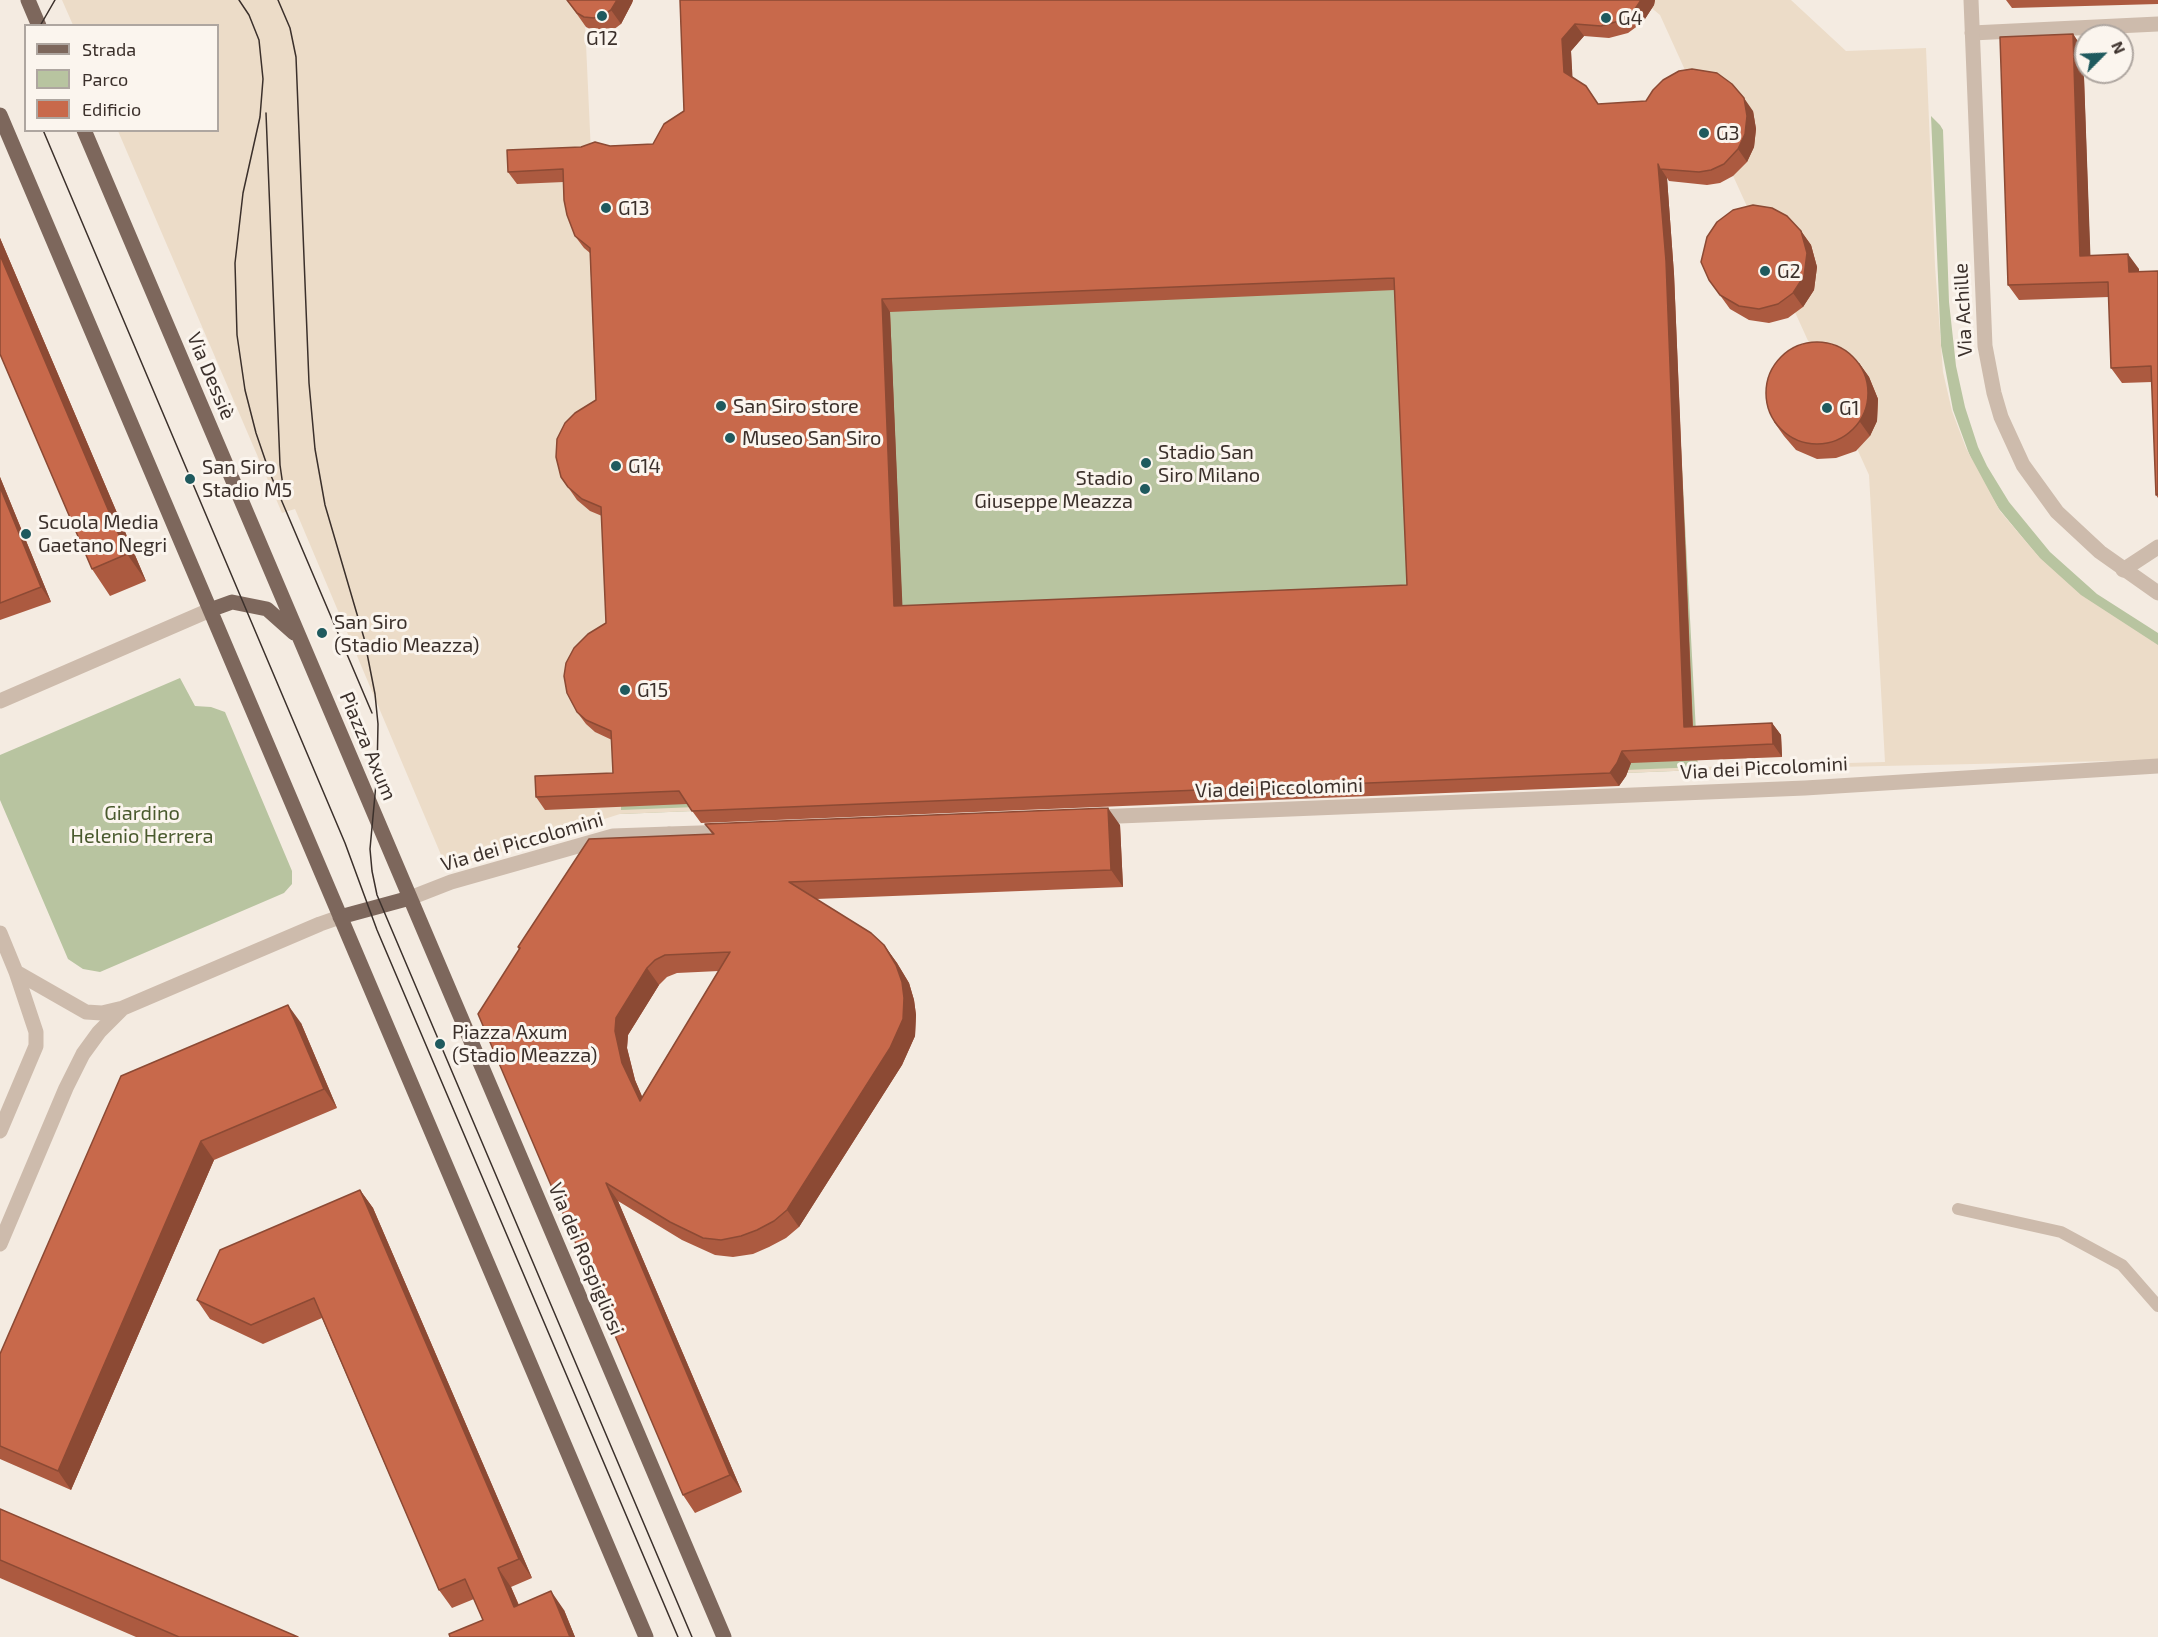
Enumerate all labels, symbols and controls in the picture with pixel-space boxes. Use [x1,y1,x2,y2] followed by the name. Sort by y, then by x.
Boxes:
[1618,6,1643,30] place label: G4
[595,9,609,23] marker: G12
[1599,11,1613,25] marker: G4
[24,24,219,132] legend
[2074,24,2134,84] north arrow
[586,26,618,50] place label: G12
[82,38,136,60] text: Strada
[2108,38,2130,56] text: N
[82,68,128,90] text: Parco
[82,98,141,120] text: Edificio
[1716,121,1740,145] place label: G3
[1697,126,1711,140] marker: G3
[618,196,650,220] place label: G13
[599,201,613,215] marker: G13
[1777,259,1801,283] place label: G2
[1949,262,1977,358] street label: Via Achille
[1758,264,1772,278] marker: G2
[182,329,240,423] street label: Via Dessiè
[733,394,859,418] place label: San Siro store
[1839,396,1860,420] place label: G1
[714,399,728,413] marker: San Siro store
[1820,401,1834,415] marker: G1
[742,426,881,450] place label: Museo San Siro
[723,431,737,445] marker: Museo San Siro
[1158,440,1260,487] place label: Stadio San Siro Milano
[628,454,661,478] place label: G14
[202,455,292,502] place label: San Siro Stadio M5
[1139,456,1153,470] marker: Stadio San Siro Milano
[609,459,623,473] marker: G14
[974,466,1133,513] place label: Stadio Giuseppe Meazza
[183,472,197,486] marker: San Siro Stadio M5
[1138,482,1152,496] marker: Stadio Giuseppe Meazza
[38,510,167,557] place label: Scuola Media Gaetano Negri
[19,527,33,541] marker: Scuola Media Gaetano Negri
[334,610,479,657] place label: San Siro (Stadio Meazza)
[315,626,329,640] marker: San Siro (Stadio Meazza)
[637,678,668,702] place label: G15
[618,683,632,697] marker: G15
[334,688,402,804] street label: Piazza Axum
[1680,752,1848,784] street label: Via dei Piccolomini
[1195,773,1363,803] street label: Via dei Piccolomini
[71,801,213,848] park label: Giardino Helenio Herrera
[438,807,606,877] street label: Via dei Piccolomini
[452,1020,597,1067] place label: Piazza Axum (Stadio Meazza)
[433,1037,447,1051] marker: Piazza Axum (Stadio Meazza)
[543,1179,629,1339] street label: Via dei Rospigliosi

